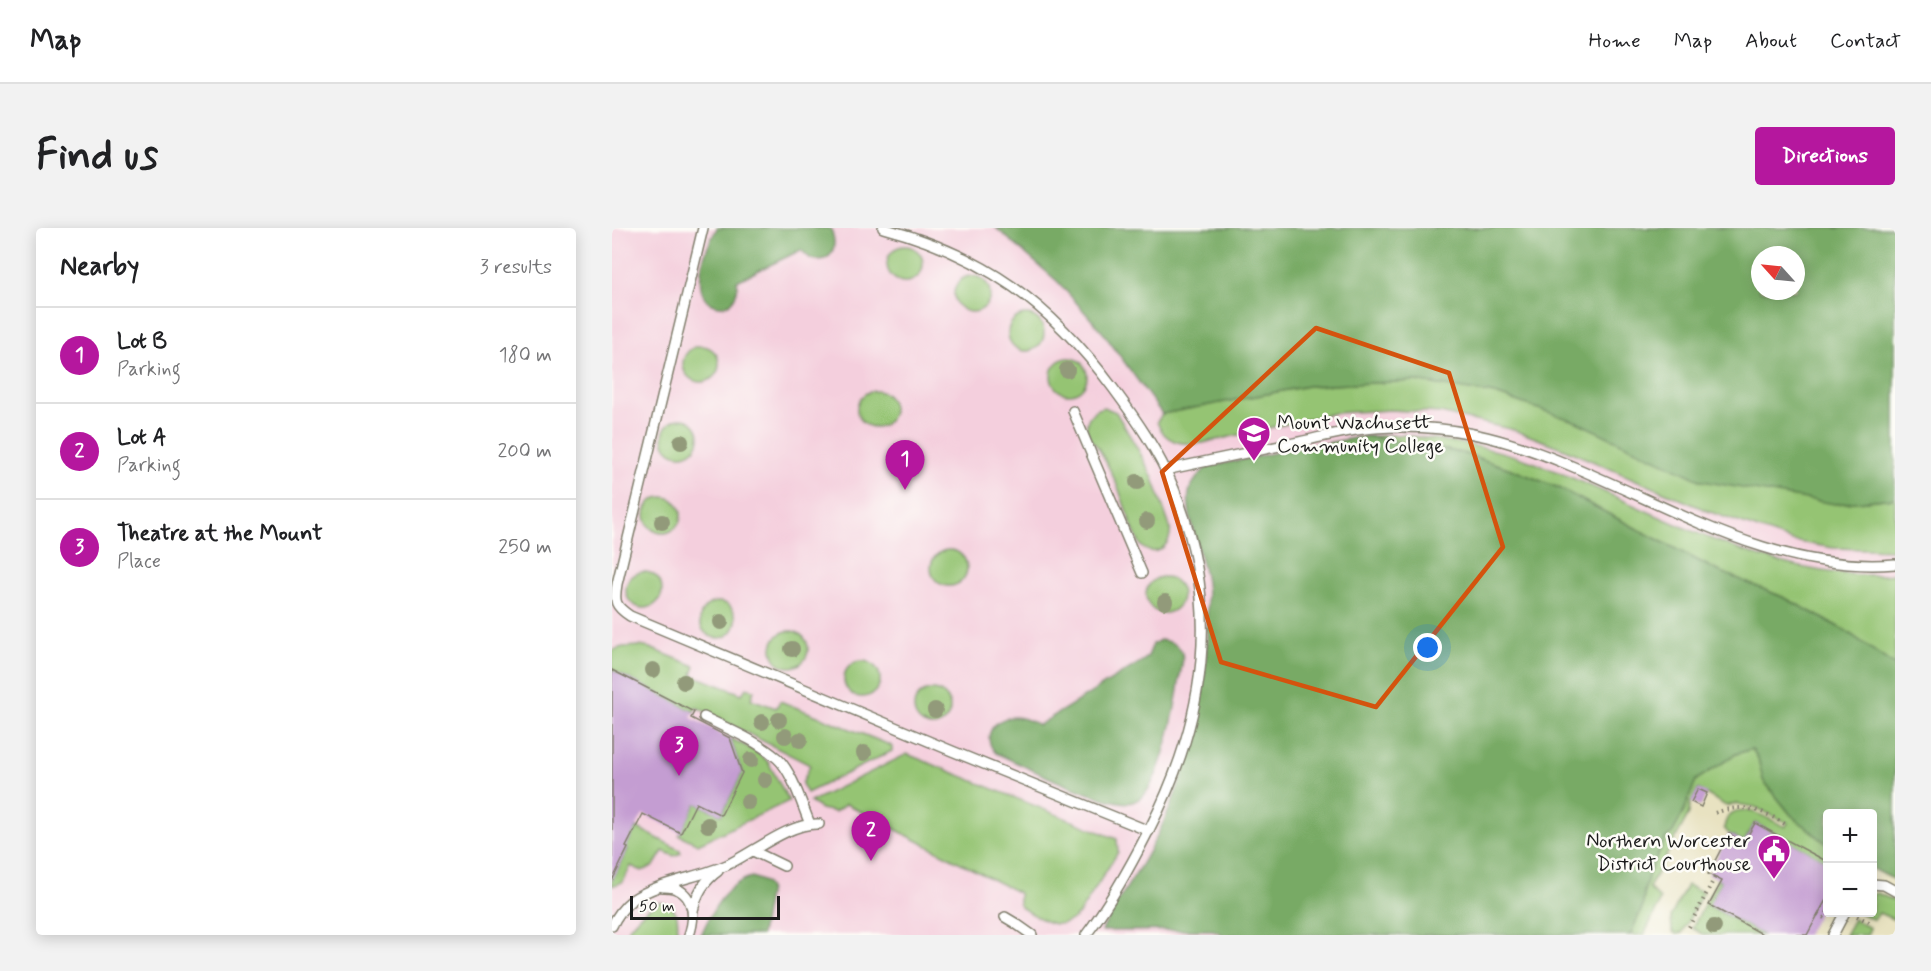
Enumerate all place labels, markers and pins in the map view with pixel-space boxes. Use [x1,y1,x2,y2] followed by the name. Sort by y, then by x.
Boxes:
[1277,410,1444,460] place label: Mount Wachusett Community College
[1236,415,1272,462] school or university icon: Mount Wachusett Community College
[886,440,924,490] pin: 1
[660,726,698,776] pin: 3
[852,812,890,861] pin: 2
[1586,828,1751,878] place label: Northern Worcester District Courthouse
[1756,833,1792,880] public building icon: Northern Worcester District Courthouse

